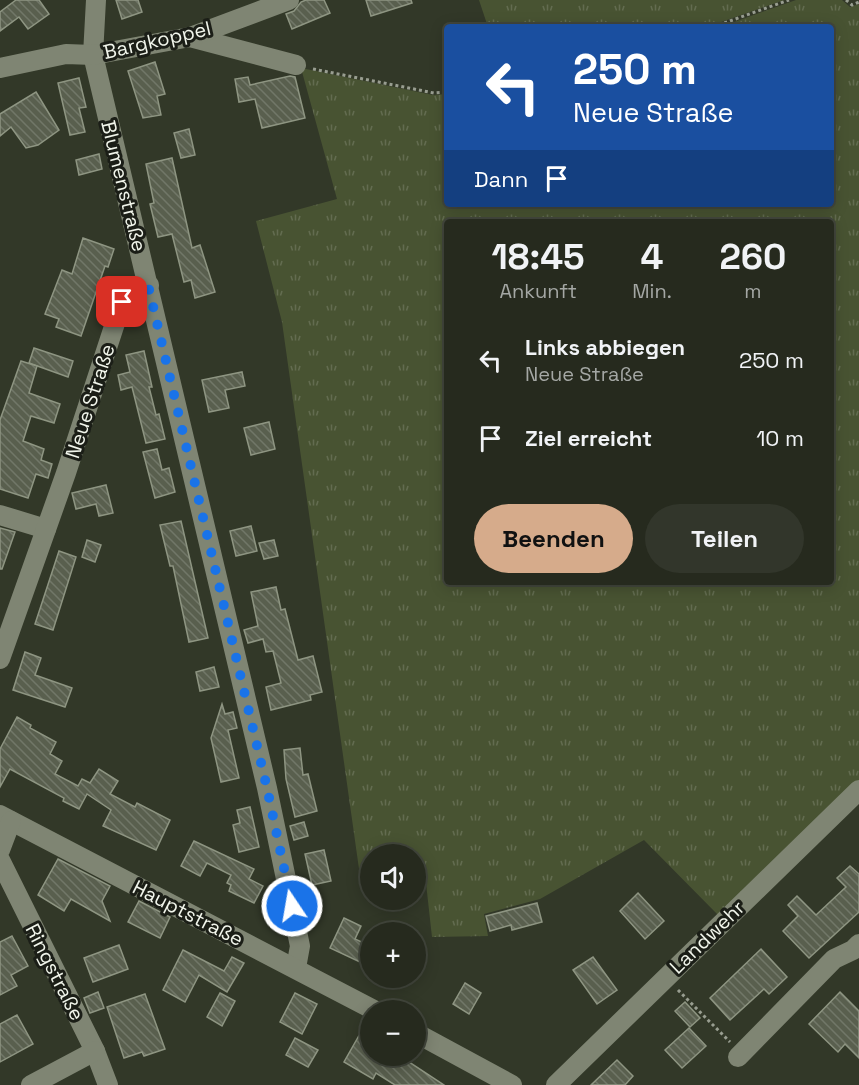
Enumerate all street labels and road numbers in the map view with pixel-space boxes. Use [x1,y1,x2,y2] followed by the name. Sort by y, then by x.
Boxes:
[101,15,213,65] street label: Bargkoppel
[95,118,153,254] street label: Blumenstraße
[59,340,121,462] street label: Neue Straße
[128,874,248,952] street label: Hauptstraße
[664,895,750,979] street label: Landwehr
[20,919,90,1025] street label: Ringstraße

